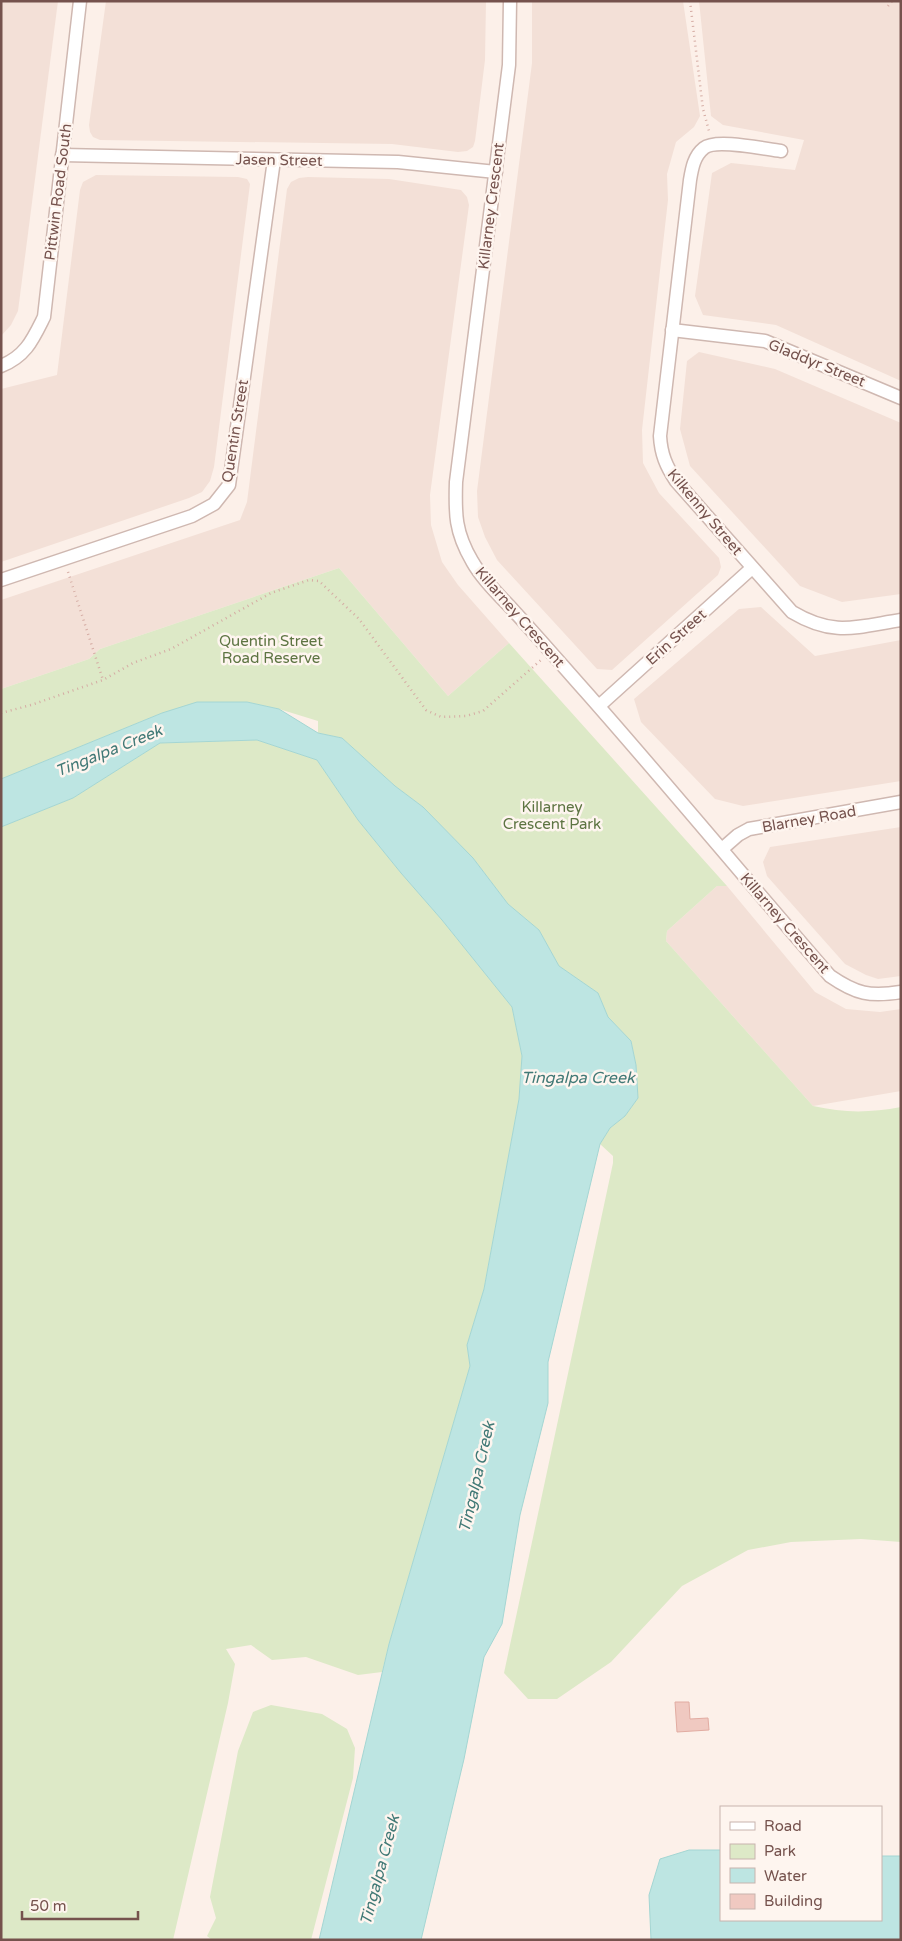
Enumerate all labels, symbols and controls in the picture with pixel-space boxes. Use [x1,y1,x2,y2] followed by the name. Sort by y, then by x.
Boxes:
[41,123,75,261] street label: Pittwin Road South
[474,141,508,270] street label: Killarney Crescent
[235,150,323,170] street label: Jasen Street
[766,335,868,391] street label: Gladdyr Street
[218,378,252,484] street label: Quentin Street
[664,465,746,559] street label: Kilkenny Street
[471,563,569,671] street label: Killarney Crescent
[642,605,710,669] street label: Erin Street
[219,632,323,667] park label: Quentin Street Road Reserve
[53,720,166,782] water label: Tingalpa Creek
[503,798,601,833] park label: Killarney Crescent Park
[760,802,858,836] street label: Blarney Road
[736,869,834,977] street label: Killarney Crescent
[521,1068,636,1088] water label: Tingalpa Creek
[455,1418,500,1534] water label: Tingalpa Creek
[720,1806,882,1921] legend
[356,1811,405,1927] water label: Tingalpa Creek
[764,1817,802,1835] text: Road
[764,1842,796,1860] text: Park
[764,1867,807,1885] text: Water
[22,1888,139,1920] scale bar
[764,1892,823,1910] text: Building
[30,1897,67,1915] text: 50 m

